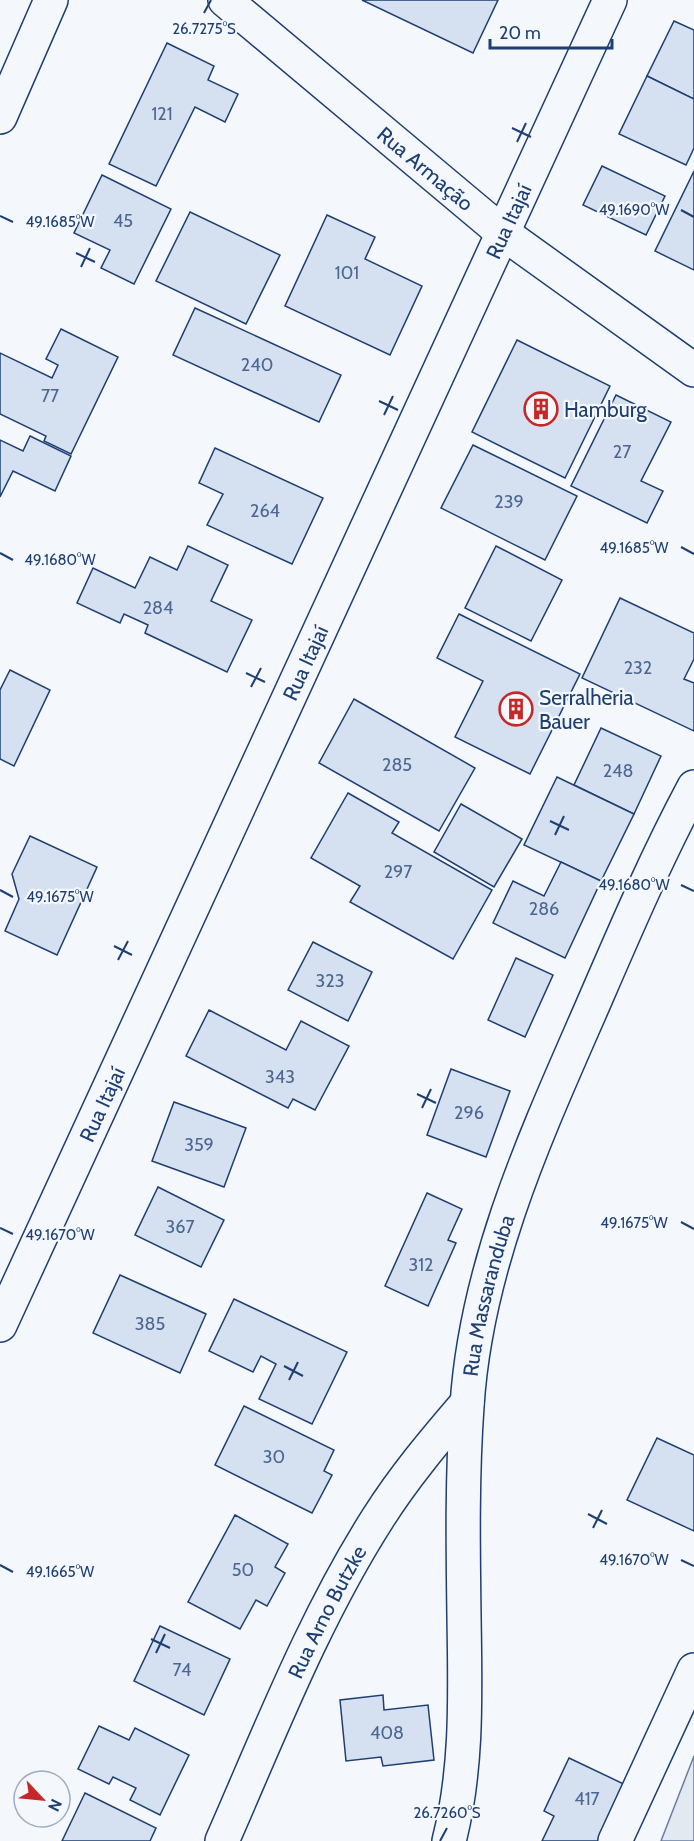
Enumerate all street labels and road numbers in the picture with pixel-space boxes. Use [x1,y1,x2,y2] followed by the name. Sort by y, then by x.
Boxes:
[373,121,479,216] street label: Rua Armação
[480,179,536,263] street label: Rua Itajaí
[277,621,333,704] street label: Rua Itajaí
[74,1062,130,1146] street label: Rua Itajaí
[457,1211,519,1378] street label: Rua Massaranduba
[282,1541,371,1682] street label: Rua Arno Butzke

